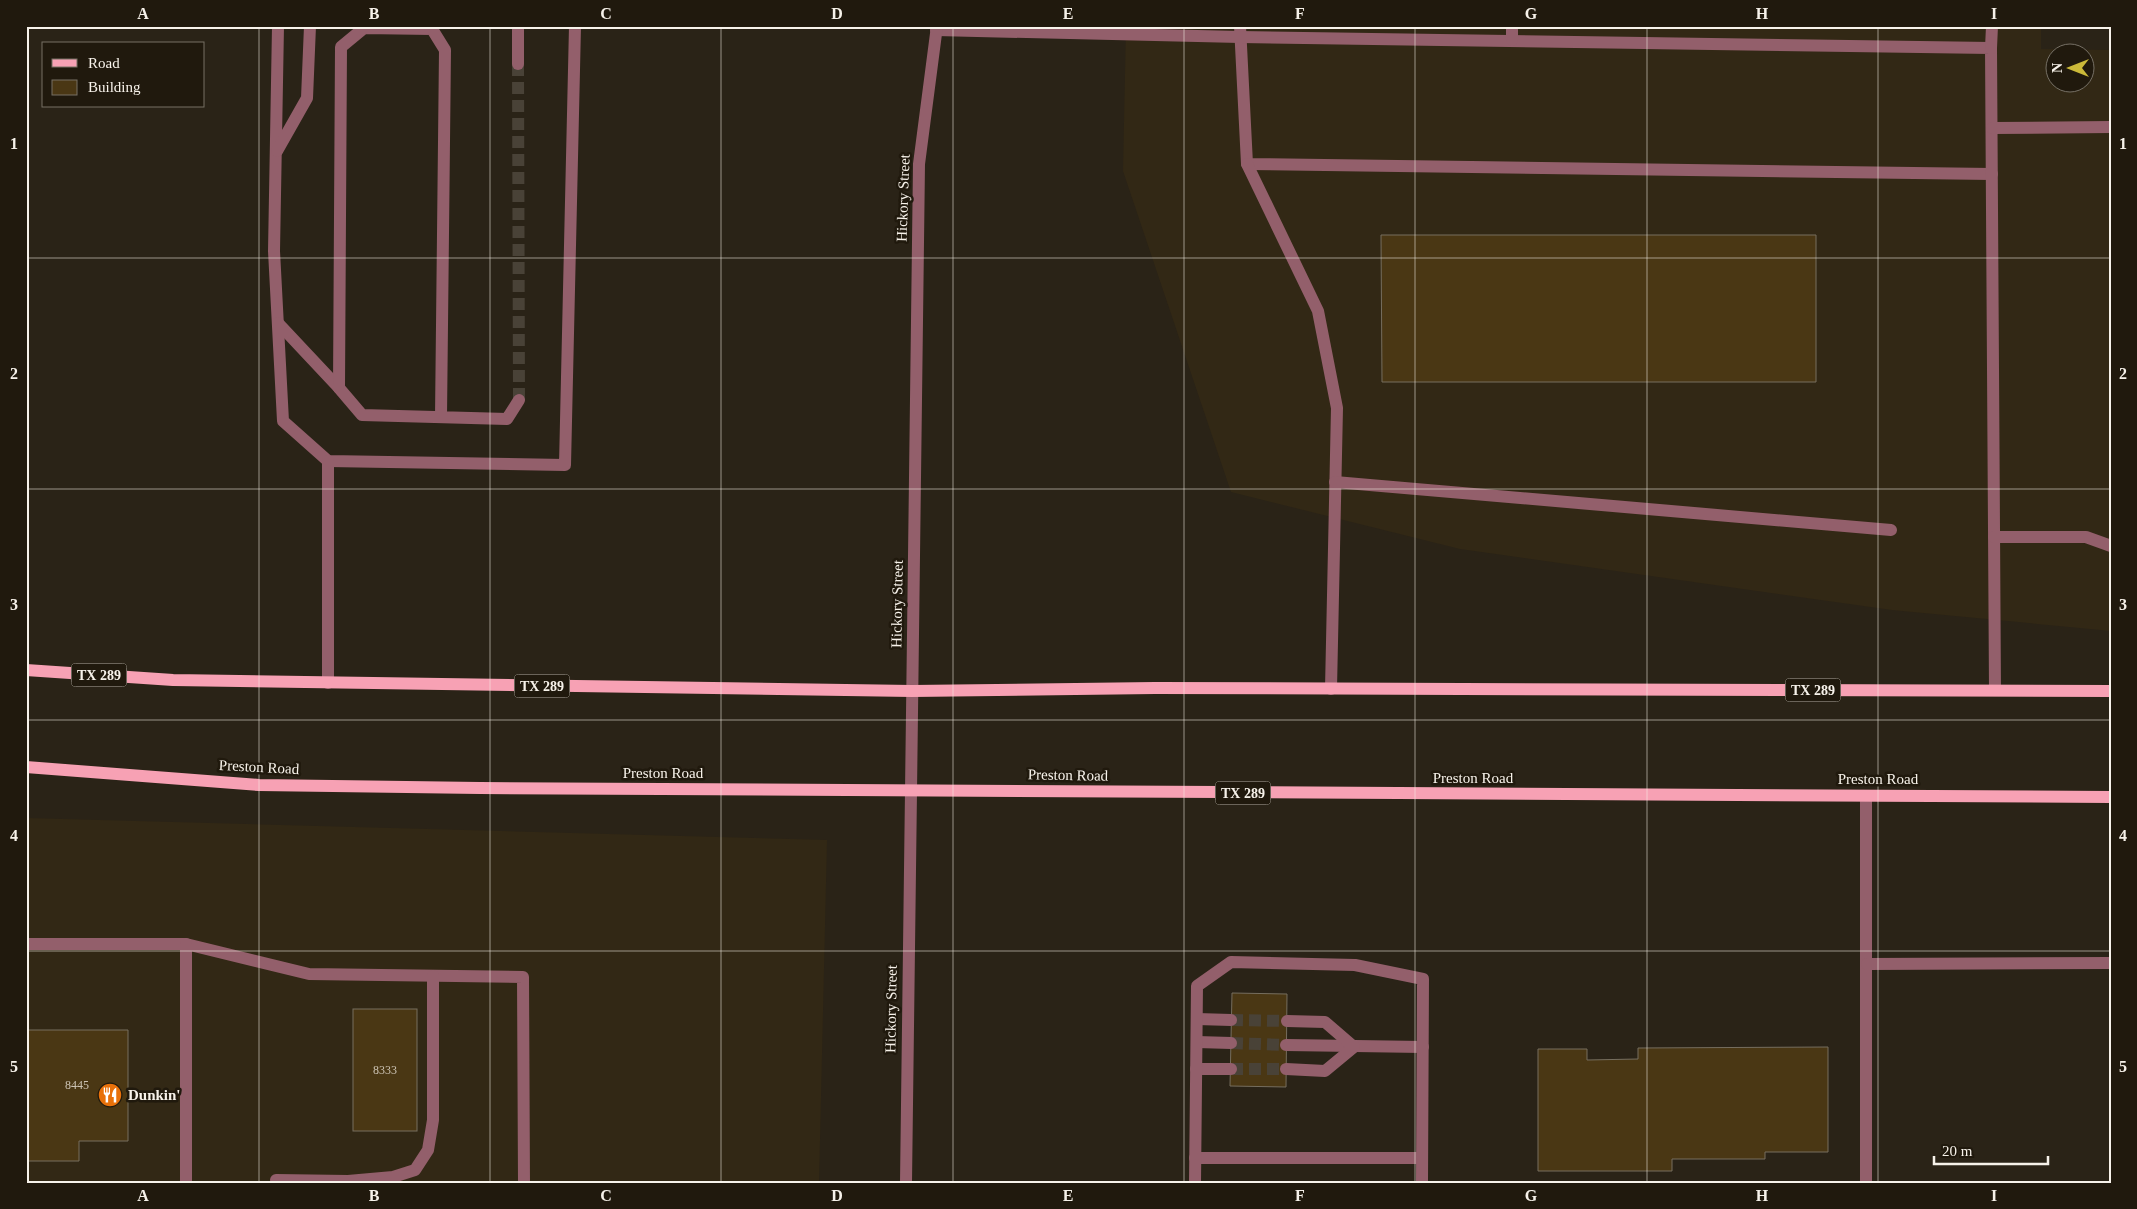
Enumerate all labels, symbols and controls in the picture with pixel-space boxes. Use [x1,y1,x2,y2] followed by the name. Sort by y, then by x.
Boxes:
[137,5,149,22] text: A
[369,5,380,22] text: B
[600,5,612,22] text: C
[831,5,843,22] text: D
[1063,5,1073,22] text: E
[1295,5,1305,22] text: F
[1525,5,1538,22] text: G
[1756,5,1769,22] text: H
[1991,5,1997,22] text: I
[42,42,205,108] legend
[2044,42,2094,92] north arrow
[88,55,120,71] text: Road
[2050,63,2065,73] text: N
[88,79,141,95] text: Building
[10,135,18,152] text: 1
[2119,135,2127,152] text: 1
[893,153,913,242] street label: Hickory Street
[10,365,18,382] text: 2
[2119,365,2127,382] text: 2
[888,559,906,648] street label: Hickory Street
[10,596,18,613] text: 3
[2119,596,2127,613] text: 3
[72,664,126,686] road number: TX 289
[514,674,570,698] road number: TX 289
[1786,678,1840,702] road number: TX 289
[218,757,300,777] street label: Preston Road
[623,765,704,781] street label: Preston Road
[1028,766,1109,784] street label: Preston Road
[1433,770,1514,786] street label: Preston Road
[1838,771,1919,787] street label: Preston Road
[1216,781,1270,804] road number: TX 289
[10,827,18,844] text: 4
[2119,827,2127,844] text: 4
[882,964,900,1053] street label: Hickory Street
[10,1058,18,1075] text: 5
[2119,1058,2127,1075] text: 5
[373,1063,397,1077] house number: 8333
[65,1078,89,1092] house number: 8445
[97,1082,123,1108] restaurant icon: Dunkin'
[128,1087,181,1103] place label: Dunkin'
[1934,1134,2048,1166] scale bar
[1942,1143,1973,1159] text: 20 m
[137,1187,149,1204] text: A
[369,1187,380,1204] text: B
[600,1187,612,1204] text: C
[831,1187,843,1204] text: D
[1063,1187,1073,1204] text: E
[1295,1187,1305,1204] text: F
[1525,1187,1538,1204] text: G
[1756,1187,1769,1204] text: H
[1991,1187,1997,1204] text: I

